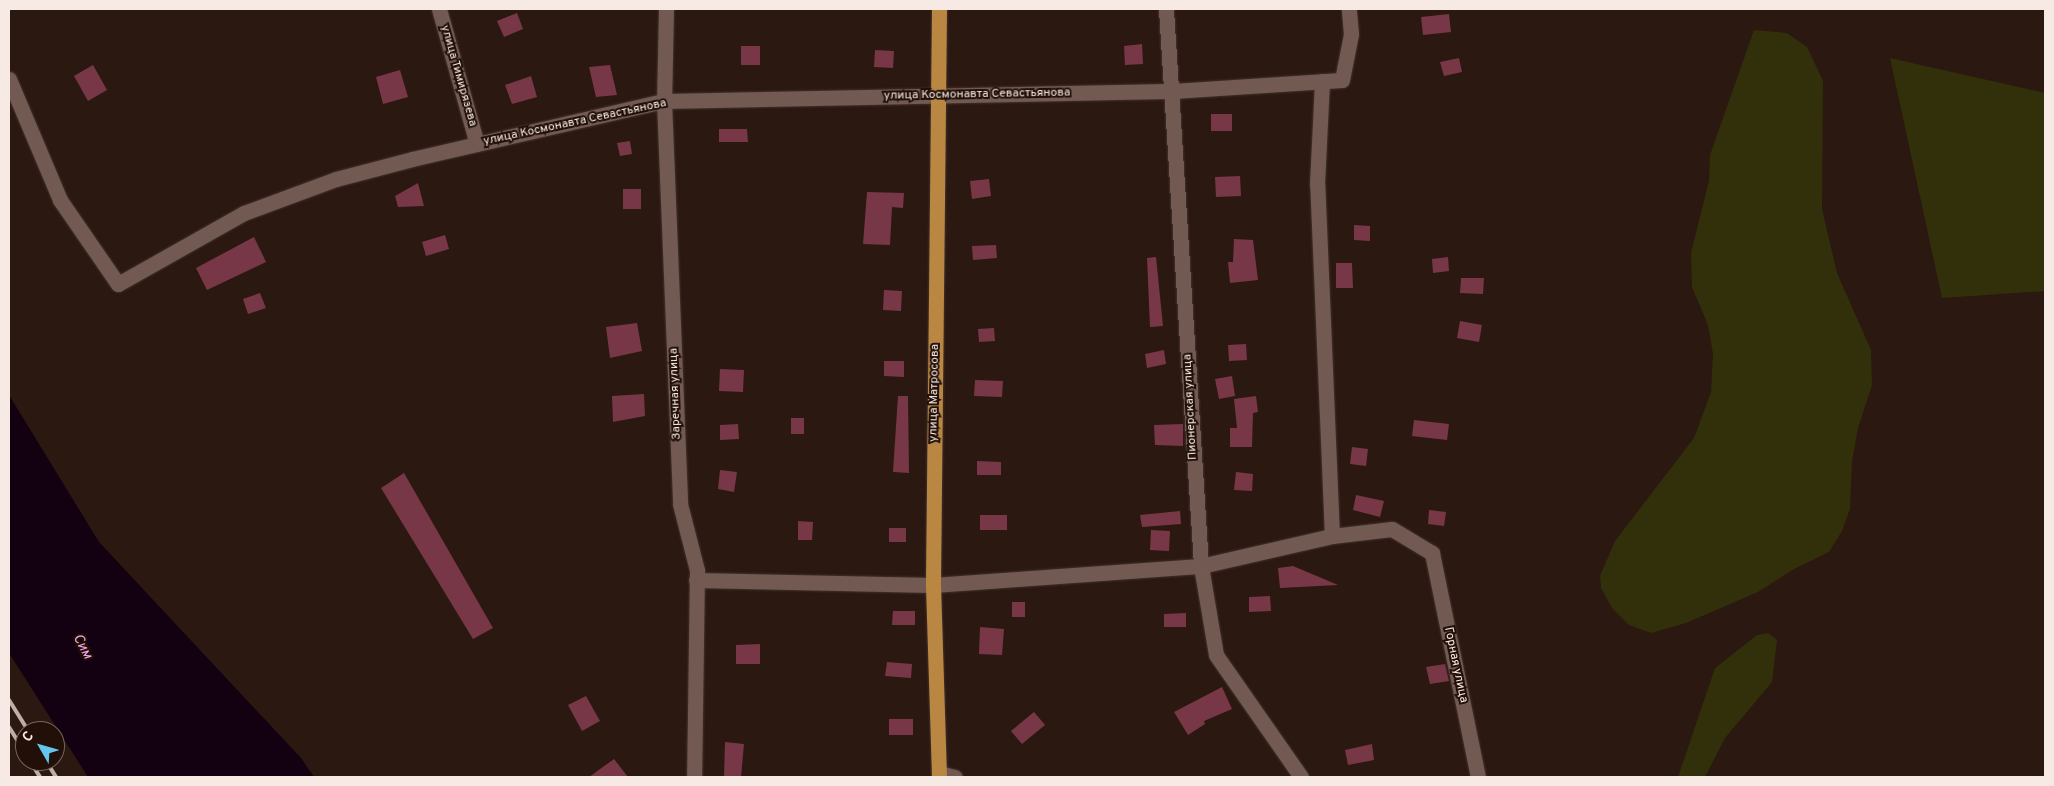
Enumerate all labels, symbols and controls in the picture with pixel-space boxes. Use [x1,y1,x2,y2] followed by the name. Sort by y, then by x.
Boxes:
[437,23,479,129] street label: улица Тимирязева
[884,86,1070,104] street label: улица Космонавта Севастьянова
[482,97,668,149] street label: улица Космонавта Севастьянова
[927,344,943,442] street label: улица Матросова
[667,348,685,440] street label: Заречная улица
[1181,354,1201,460] street label: Пионерская улица
[1440,626,1470,704] street label: Горная улица
[68,632,96,662] water label: Сим
[15,721,65,771] north arrow
[19,728,38,746] text: С

